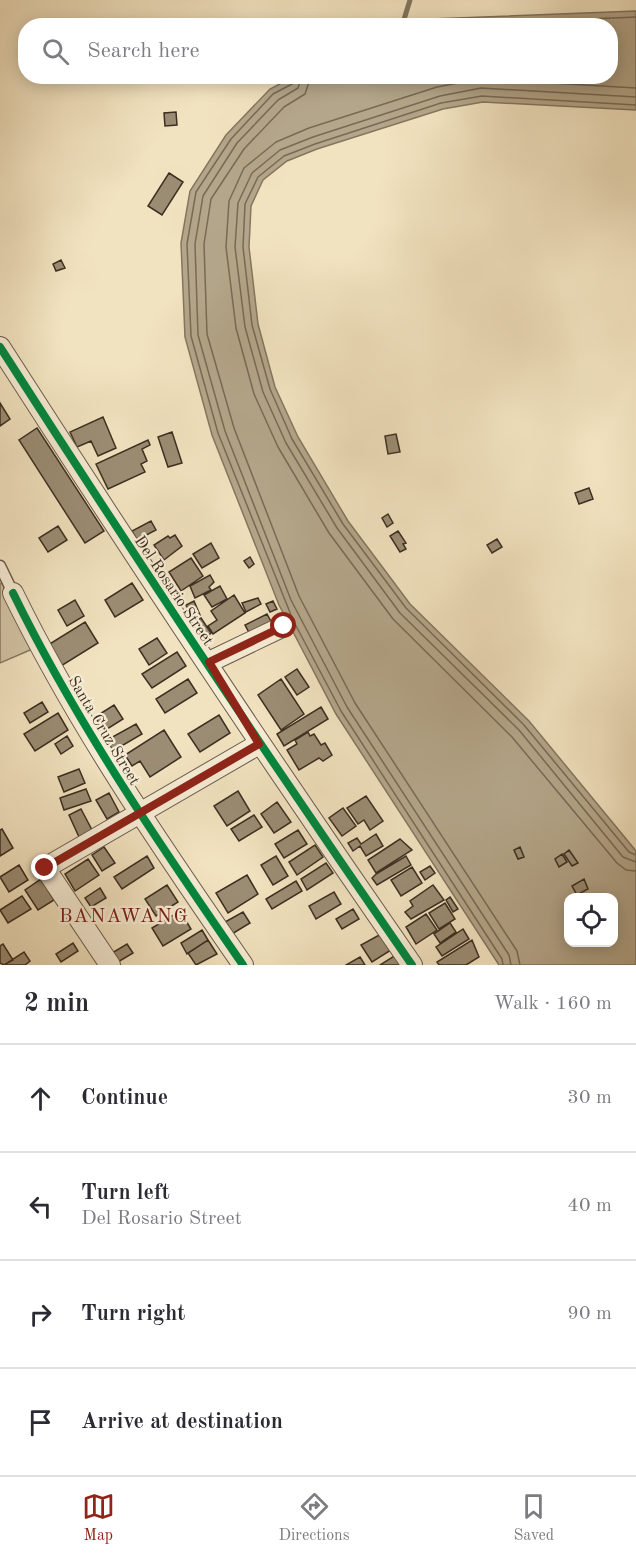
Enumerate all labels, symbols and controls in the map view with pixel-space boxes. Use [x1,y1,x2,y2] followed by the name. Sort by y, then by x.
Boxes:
[18,18,618,84] search box
[39,35,72,68] icon: search
[87,40,200,62] text: Search here
[131,533,216,649] street label: Del Rosario Street
[270,612,296,638] route start
[64,674,142,789] street label: Santa Cruz Street
[31,854,57,880] route end
[564,893,618,947] map controls
[564,893,618,947] button: locate
[59,907,189,927] district label: BANAWANG
[24,991,89,1017] text: 2 min
[493,994,612,1014] text: Walk · 160 m
[24,1082,57,1115] icon: ahead
[81,1087,168,1109] text: Continue
[567,1088,612,1108] text: 30 m
[81,1182,170,1204] text: Turn left
[24,1190,57,1223] icon: left
[567,1196,612,1216] text: 40 m
[81,1209,242,1229] text: Del Rosario Street
[24,1298,57,1331] icon: right
[81,1303,185,1325] text: Turn right
[567,1304,612,1324] text: 90 m
[24,1406,57,1439] icon: arrive
[81,1411,283,1433] text: Arrive at destination
[82,1490,115,1546] tab: Map
[279,1490,350,1546] tab: Directions
[513,1490,554,1546] tab: Saved

